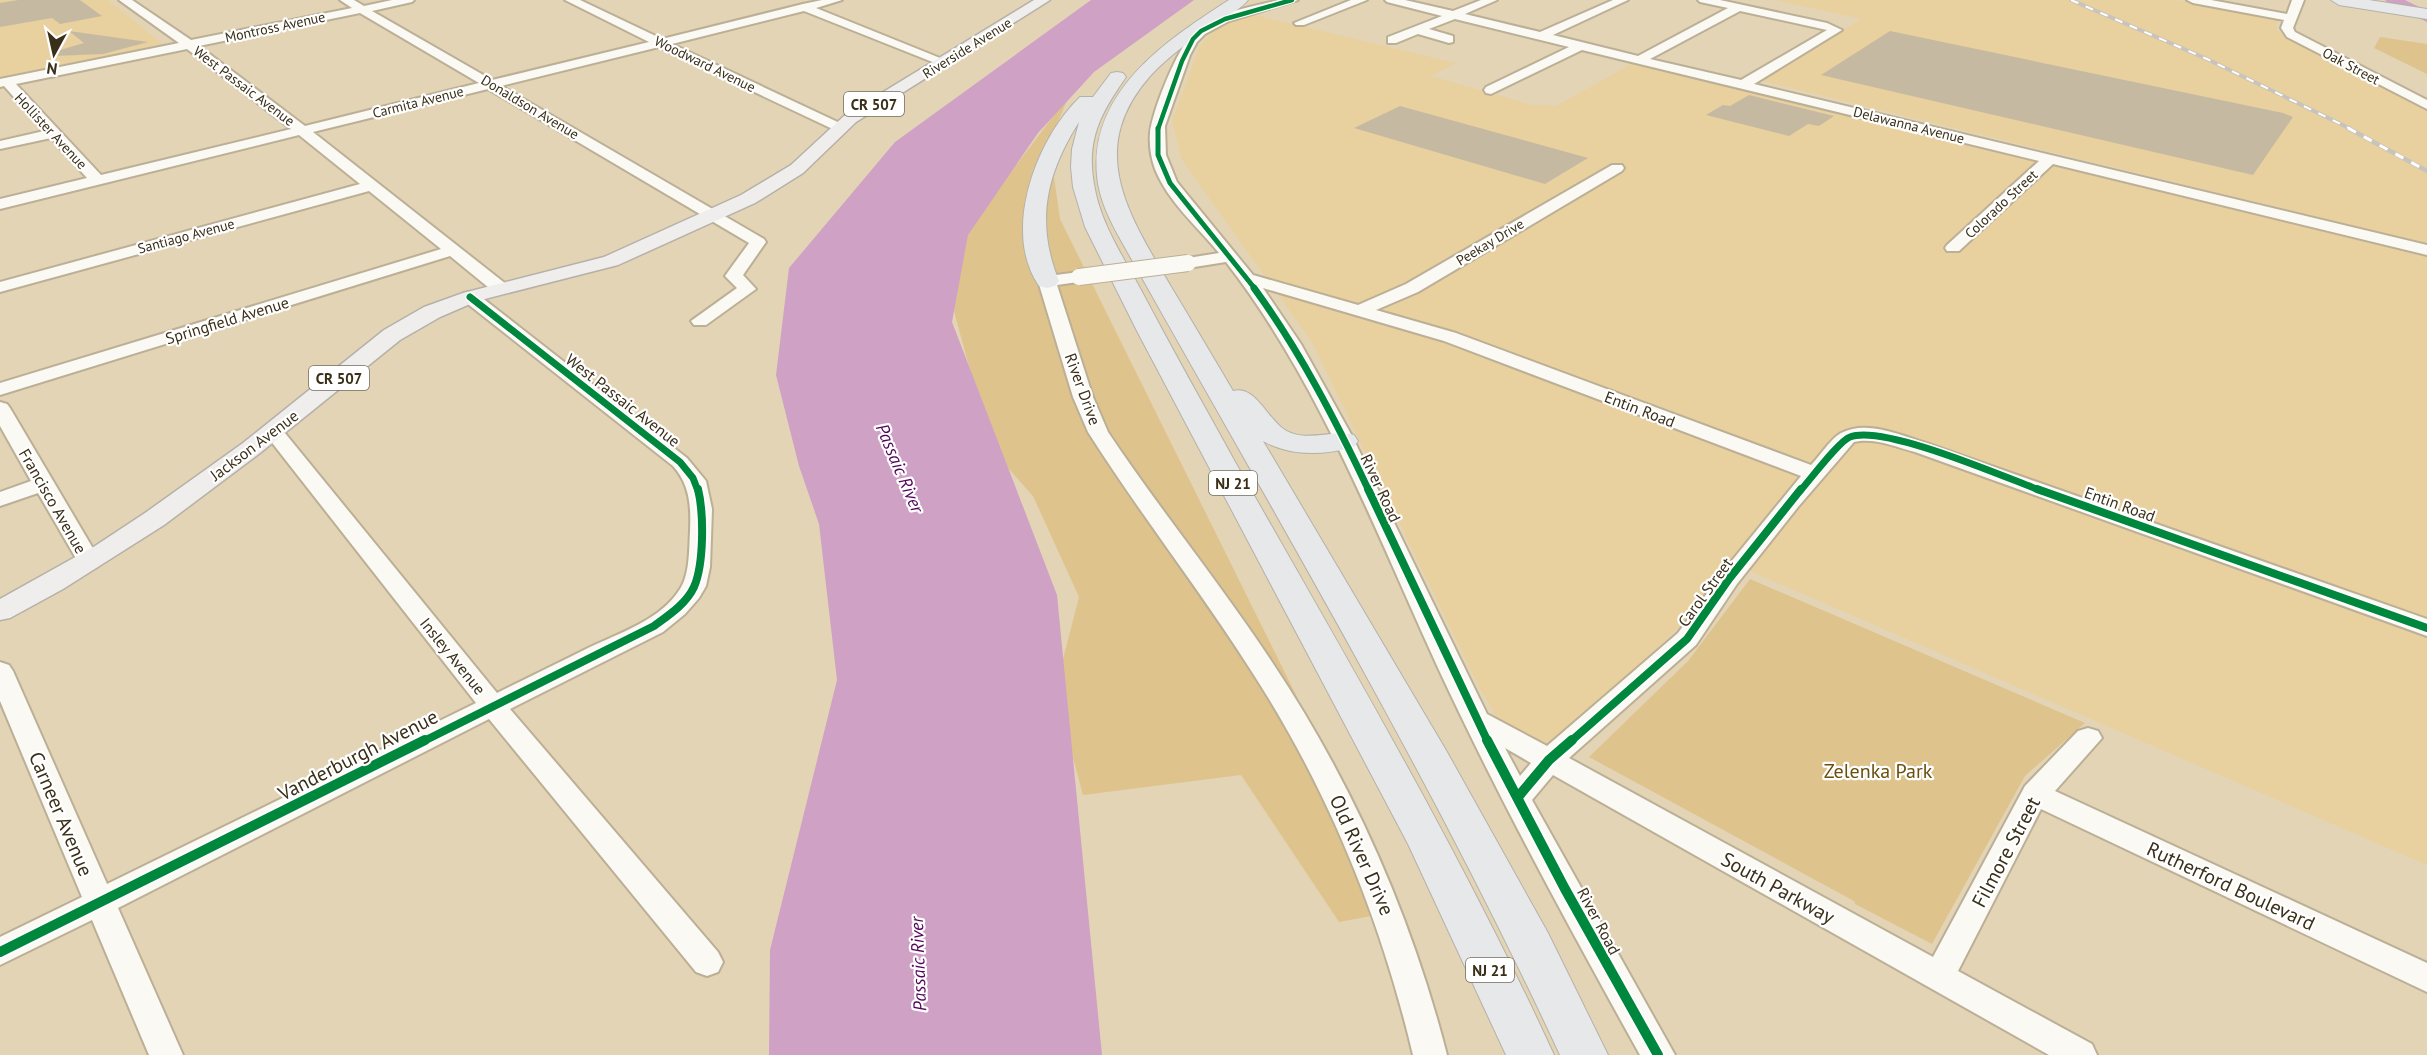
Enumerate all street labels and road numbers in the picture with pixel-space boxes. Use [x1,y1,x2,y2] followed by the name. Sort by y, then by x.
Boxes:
[223,8,327,46] street label: Montross Avenue
[919,13,1015,83] street label: Riverside Avenue
[652,32,758,96] street label: Woodward Avenue
[190,42,298,130] street label: West Passaic Avenue
[2319,43,2383,89] street label: Oak Street
[478,71,582,143] street label: Donaldson Avenue
[371,82,465,122] street label: Carmita Avenue
[11,89,91,173] street label: Hollister Avenue
[844,92,904,116] road number: CR 507
[1852,103,1966,147] street label: Delawanna Avenue
[1961,166,2041,242] street label: Colorado Street
[136,214,236,258] street label: Santiago Avenue
[1453,215,1527,269] street label: Peekay Drive
[163,292,291,348] street label: Springfield Avenue
[562,349,684,451] street label: West Passaic Avenue
[1061,350,1105,428] street label: River Drive
[309,366,369,390] road number: CR 507
[1602,386,1678,432] street label: Entin Road
[205,405,302,485] street label: Jackson Avenue
[15,445,91,557] street label: Francisco Avenue
[1356,451,1406,525] street label: River Road
[1209,471,1257,495] road number: NJ 21
[2082,482,2158,526] street label: Entin Road
[1673,553,1737,630] street label: Carol Street
[416,613,490,699] street label: Insley Avenue
[273,703,442,807] street label: Vanderburgh Avenue
[23,748,99,880] street label: Carneer Avenue
[1324,791,1400,919] street label: Old River Drive
[1966,792,2046,912] street label: Filmore Street
[2143,836,2319,936] street label: Rutherford Boulevard
[1717,846,1840,930] street label: South Parkway
[1573,884,1625,958] street label: River Road
[1466,958,1514,982] road number: NJ 21

